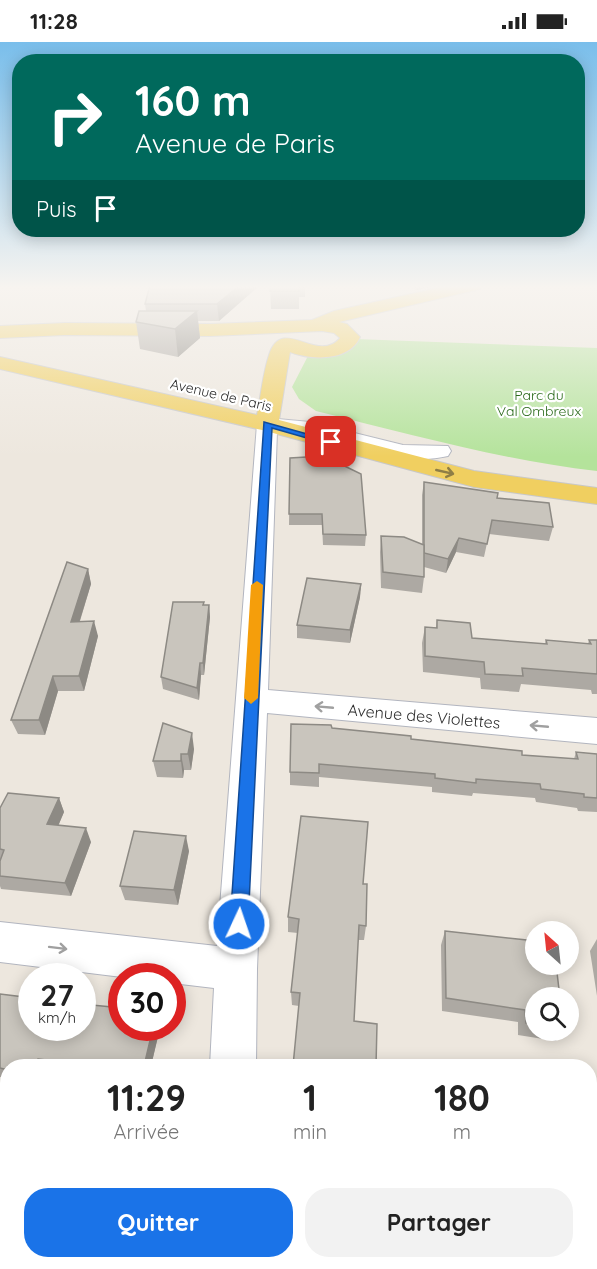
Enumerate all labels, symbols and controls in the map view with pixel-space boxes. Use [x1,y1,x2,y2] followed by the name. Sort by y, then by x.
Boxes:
[30,7,78,35] text: 11:28
[135,74,251,127] text: 160 m
[36,78,114,156] icon: right
[135,126,335,160] text: Avenue de Paris
[89,192,122,225] icon: arrive
[36,195,77,223] text: Puis
[168,375,274,415] street label: Avenue de Paris
[497,386,581,420] park label: Parc du Val Ombreux
[305,416,356,467] pin
[314,425,347,458] icon: arrive
[435,467,455,478] one-way arrow
[347,699,501,733] street label: Avenue des Violettes
[314,701,334,712] one-way arrow
[529,720,549,731] one-way arrow
[207,892,271,956] position arrow
[525,921,579,975] north arrow
[525,921,579,1041] map controls
[48,943,68,954] one-way arrow
[108,963,186,1041] speed limit sign: 30
[40,976,74,1014] text: 27
[525,987,579,1041] button: search
[38,1008,76,1027] text: km/h
[107,1075,186,1120] text: 11:29
[303,1075,317,1120] text: 1
[434,1075,490,1120] text: 180
[114,1119,179,1144] text: Arrivée
[293,1119,327,1144] text: min
[453,1119,471,1144] text: m
[24,1188,293,1257] button: Quitter
[305,1188,573,1257] button: Partager

